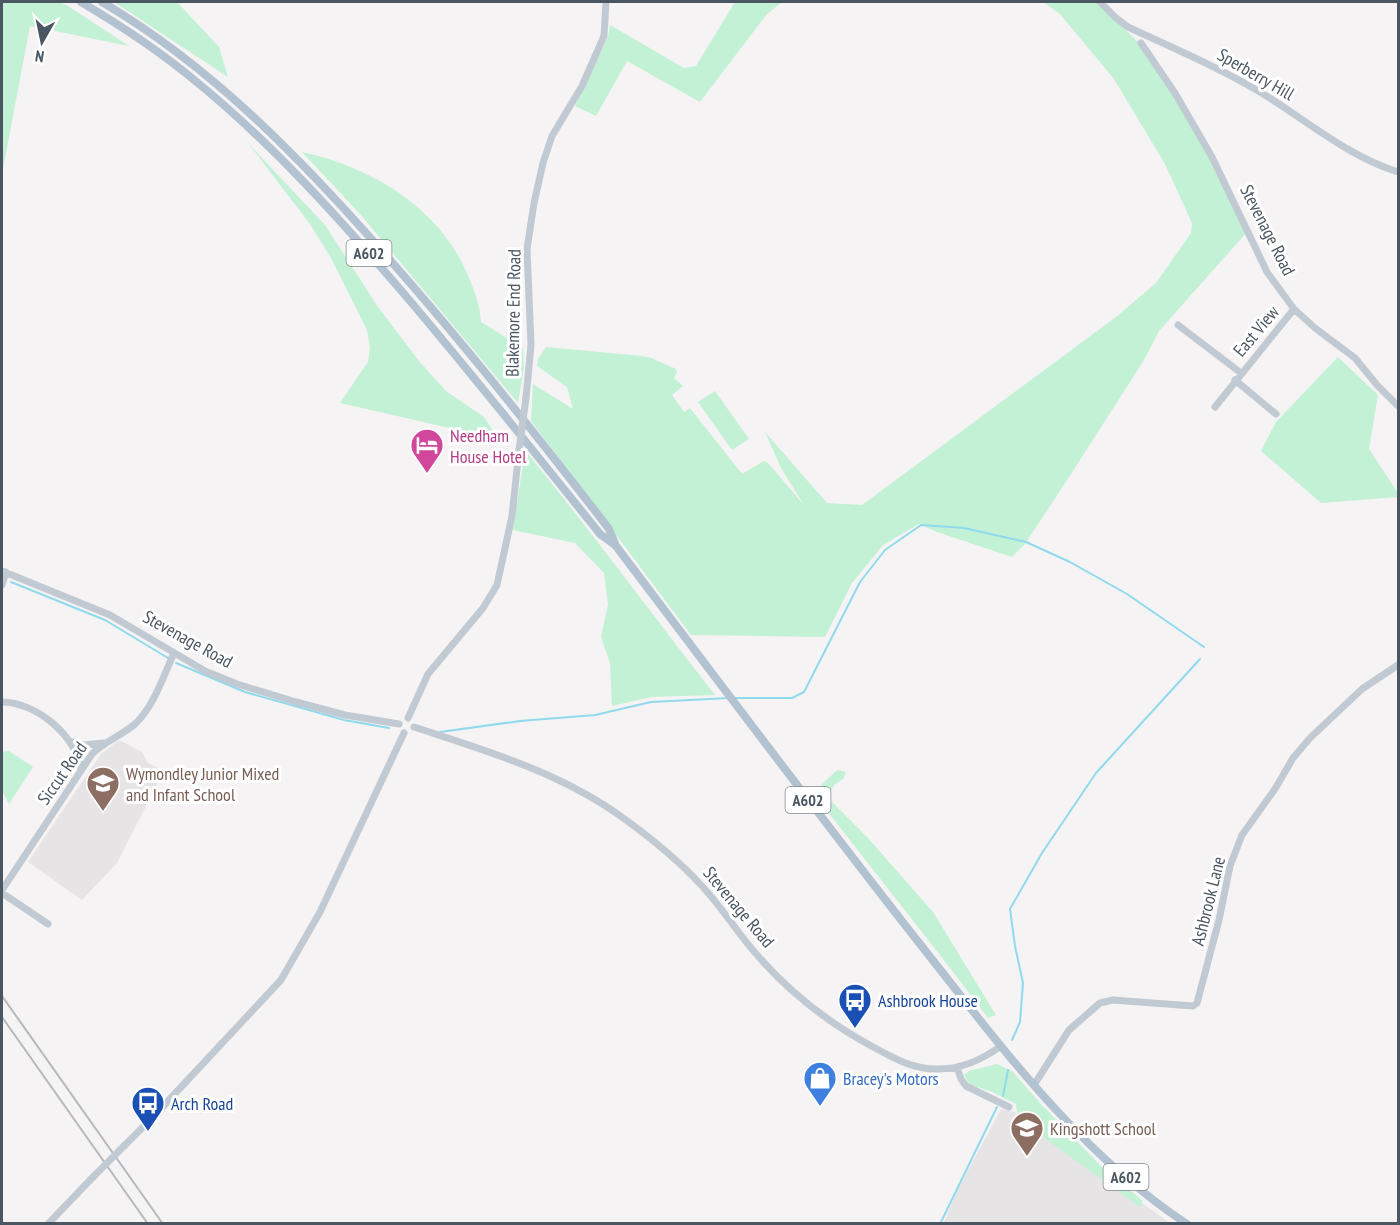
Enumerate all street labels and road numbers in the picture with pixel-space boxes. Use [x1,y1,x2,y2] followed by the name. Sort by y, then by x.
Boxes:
[1213,43,1299,106] street label: Sperberry Hill
[1235,181,1301,279] street label: Stevenage Road
[346,240,392,266] road number: A602
[500,249,526,377] street label: Blakemore End Road
[1228,301,1284,361] street label: East View
[139,605,237,673] street label: Stevenage Road
[32,737,92,809] street label: Siccut Road
[786,787,830,813] road number: A602
[1186,854,1230,948] street label: Ashbrook Lane
[698,862,780,952] street label: Stevenage Road
[1104,1164,1148,1190] road number: A602

